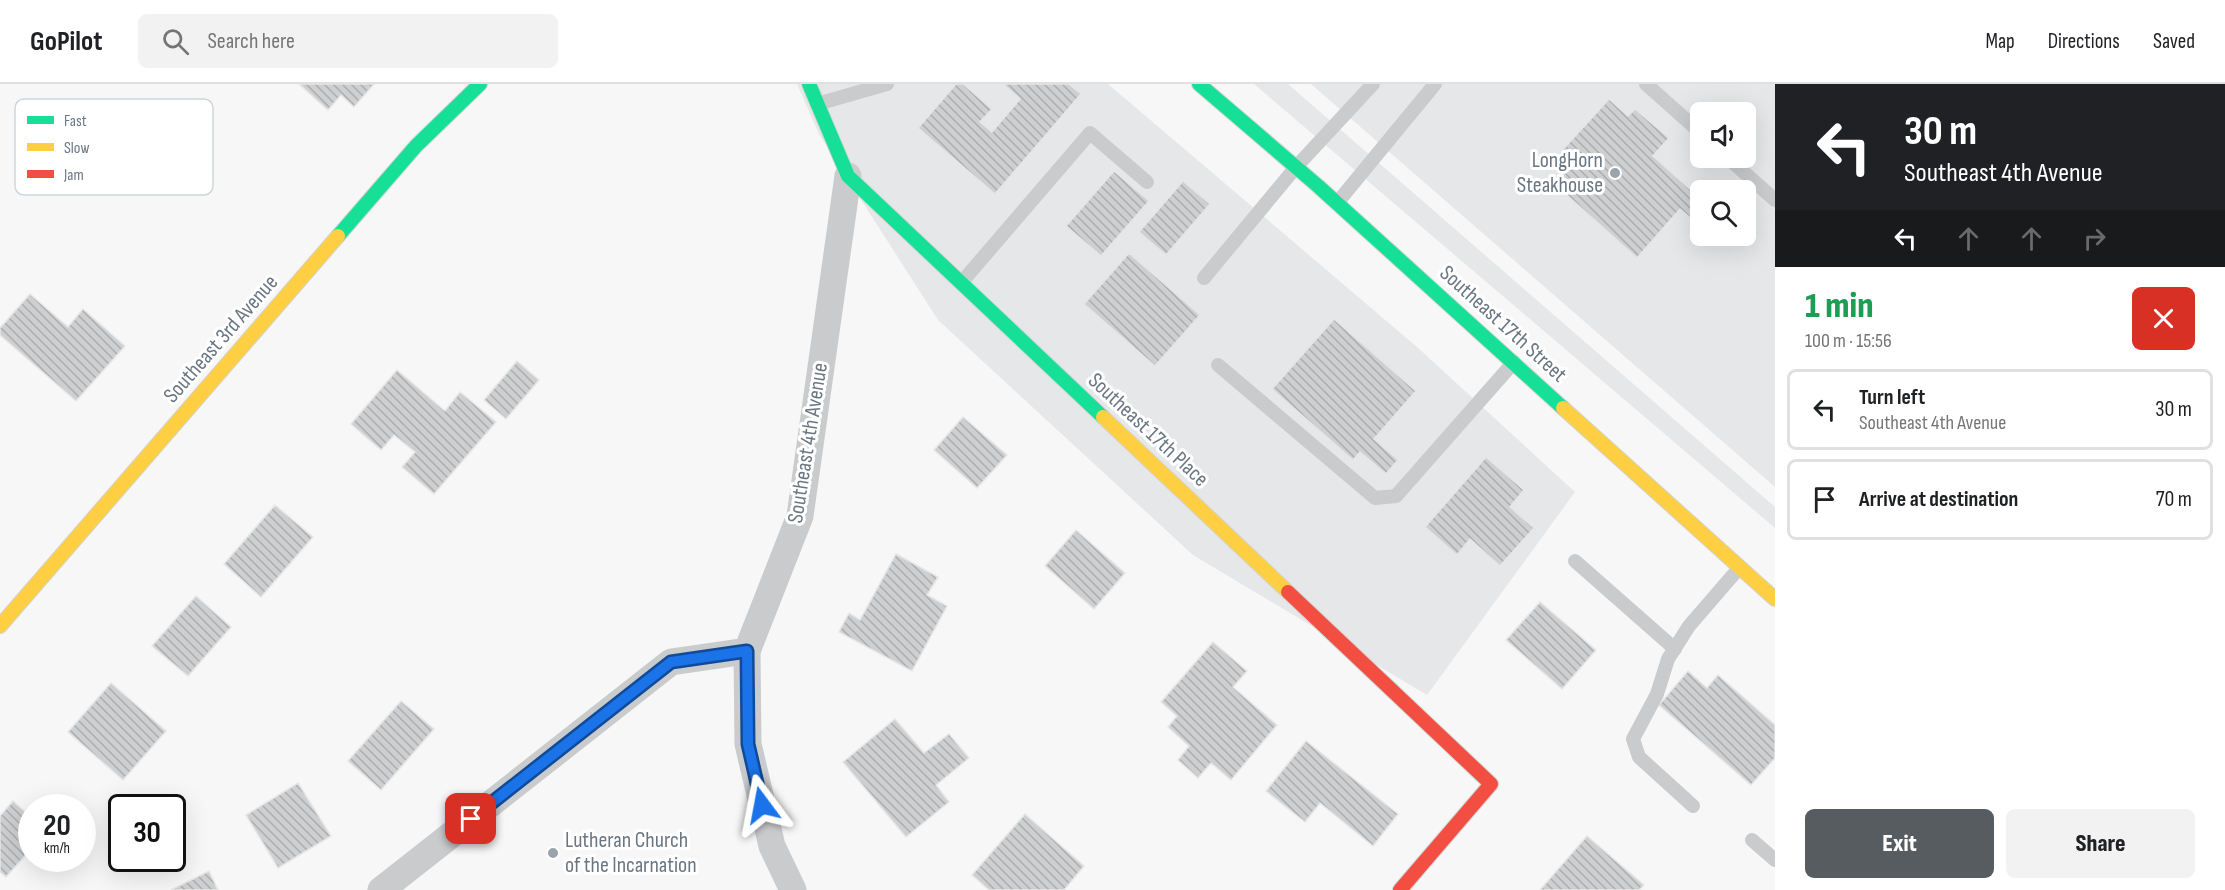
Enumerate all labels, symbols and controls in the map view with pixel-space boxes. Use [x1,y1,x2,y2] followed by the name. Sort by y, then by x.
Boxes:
[138,14,558,68] search box
[30,25,102,58] text: GoPilot
[159,25,192,58] icon: search
[207,28,295,55] text: Search here
[1985,29,2015,54] text: Map
[2048,29,2120,54] text: Directions
[2153,29,2195,54] text: Saved
[15,99,213,195] legend
[1690,102,1756,246] map controls
[1690,102,1756,168] button: sound
[1904,106,1977,157] text: 30 m
[1805,108,1883,186] icon: left
[64,112,87,131] text: Fast
[64,139,89,158] text: Slow
[1517,147,1603,199] place label: LongHorn Steakhouse
[1904,157,2103,189] text: Southeast 4th Avenue
[63,166,84,185] text: Jam
[1608,166,1622,180] marker: LongHorn Steakhouse
[1690,180,1756,246] button: search
[1889,222,1922,255] icon: left
[1952,222,1985,255] icon: ahead
[2015,222,2048,255] icon: ahead
[2078,222,2111,255] icon: right
[1434,260,1572,388] street label: Southeast 17th Street
[158,269,284,409] street label: Southeast 3rd Avenue
[1805,285,1873,328] text: 1 min
[2132,287,2195,350] button: close
[1805,329,1892,353] text: 100 m · 15:56
[782,361,834,525] street label: Southeast 4th Avenue
[1082,367,1214,493] street label: Southeast 17th Place
[1859,384,1925,411] text: Turn left
[1808,393,1841,426] icon: left
[2155,396,2192,423] text: 30 m
[1859,411,2006,435] text: Southeast 4th Avenue
[1808,483,1841,516] icon: arrive
[1859,486,2018,513] text: Arrive at destination
[2156,486,2192,513] text: 70 m
[730,773,794,837] position arrow
[445,793,496,844] pin
[108,794,186,872] speed limit sign: 30
[454,802,487,835] icon: arrive
[43,808,71,844] text: 20
[1805,809,1994,878] button: Exit
[2006,809,2195,878] button: Share
[565,827,697,879] place label: Lutheran Church of the Incarnation
[44,839,70,858] text: km/h
[546,846,560,860] marker: Lutheran Church of the Incarnation

